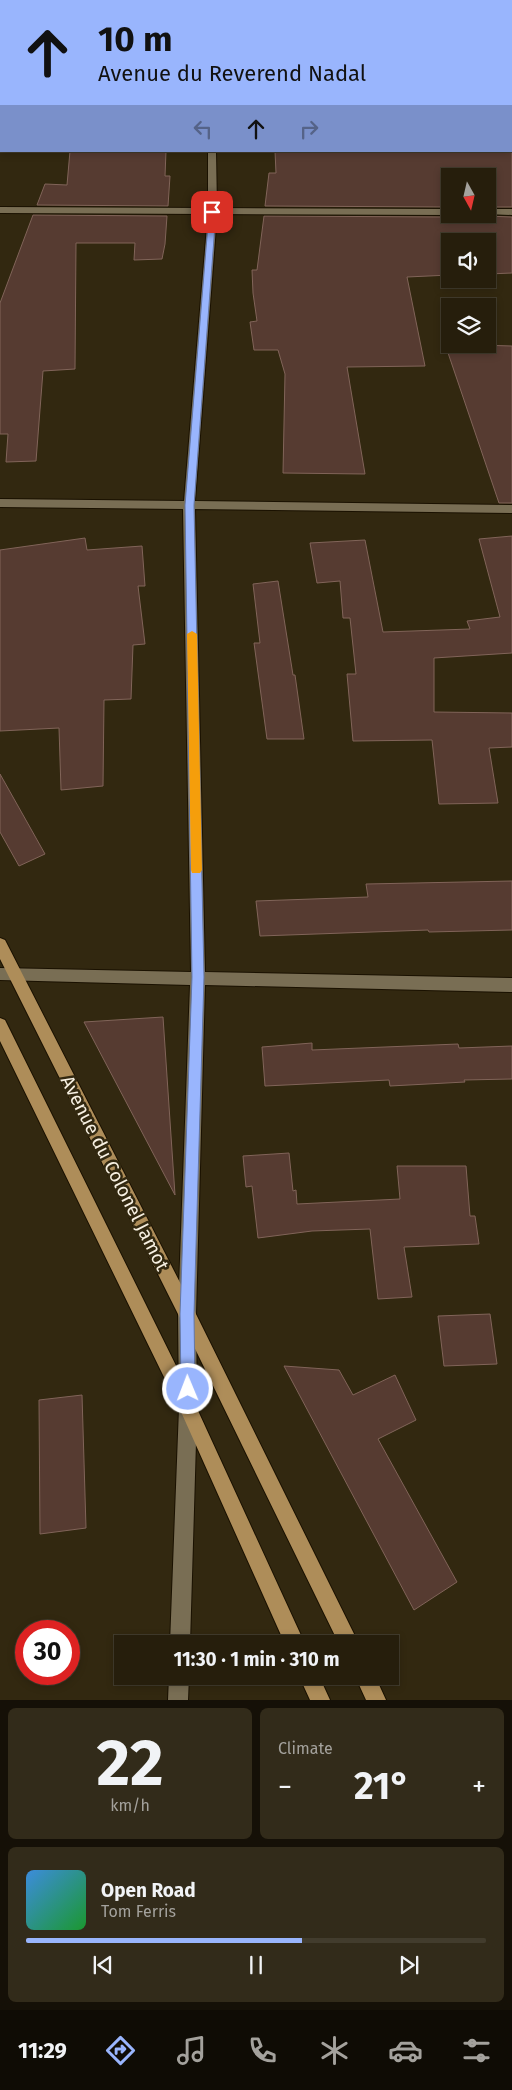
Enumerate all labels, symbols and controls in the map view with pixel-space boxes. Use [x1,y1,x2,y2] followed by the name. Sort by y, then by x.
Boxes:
[98,18,173,60] text: 10 m
[15,20,80,85] icon: ahead
[98,60,366,87] text: Avenue du Reverend Nadal
[189,115,217,143] icon: left
[242,115,270,143] icon: ahead
[295,115,323,143] icon: right
[441,168,496,222] north arrow
[441,168,496,353] map controls
[191,191,233,233] pin
[198,198,226,226] icon: arrive
[441,233,496,288] button: sound
[441,298,496,353] button: layers
[56,1072,174,1275] street label: Avenue du Colonel Jamot
[161,1362,213,1414] position arrow
[15,1620,80,1685] speed limit sign: 30
[174,1648,339,1671] text: 11:30 · 1 min · 310 m
[96,1724,164,1802] text: 22
[278,1739,333,1758] text: Climate
[354,1763,410,1809] text: 21°
[278,1770,292,1803] text: −
[472,1770,486,1803] text: +
[110,1796,150,1815] text: km/h
[101,1879,196,1902] text: Open Road
[101,1902,176,1921] text: Tom Ferris
[89,1951,117,1979] icon: previous
[242,1951,270,1979] icon: pause
[395,1951,423,1979] icon: next
[103,2033,138,2068] icon: directions
[174,2033,209,2068] icon: music
[245,2033,280,2068] icon: phone
[317,2033,352,2068] icon: climate
[388,2033,423,2068] icon: car
[459,2033,494,2068] icon: filters
[18,2037,67,2064] text: 11:29

